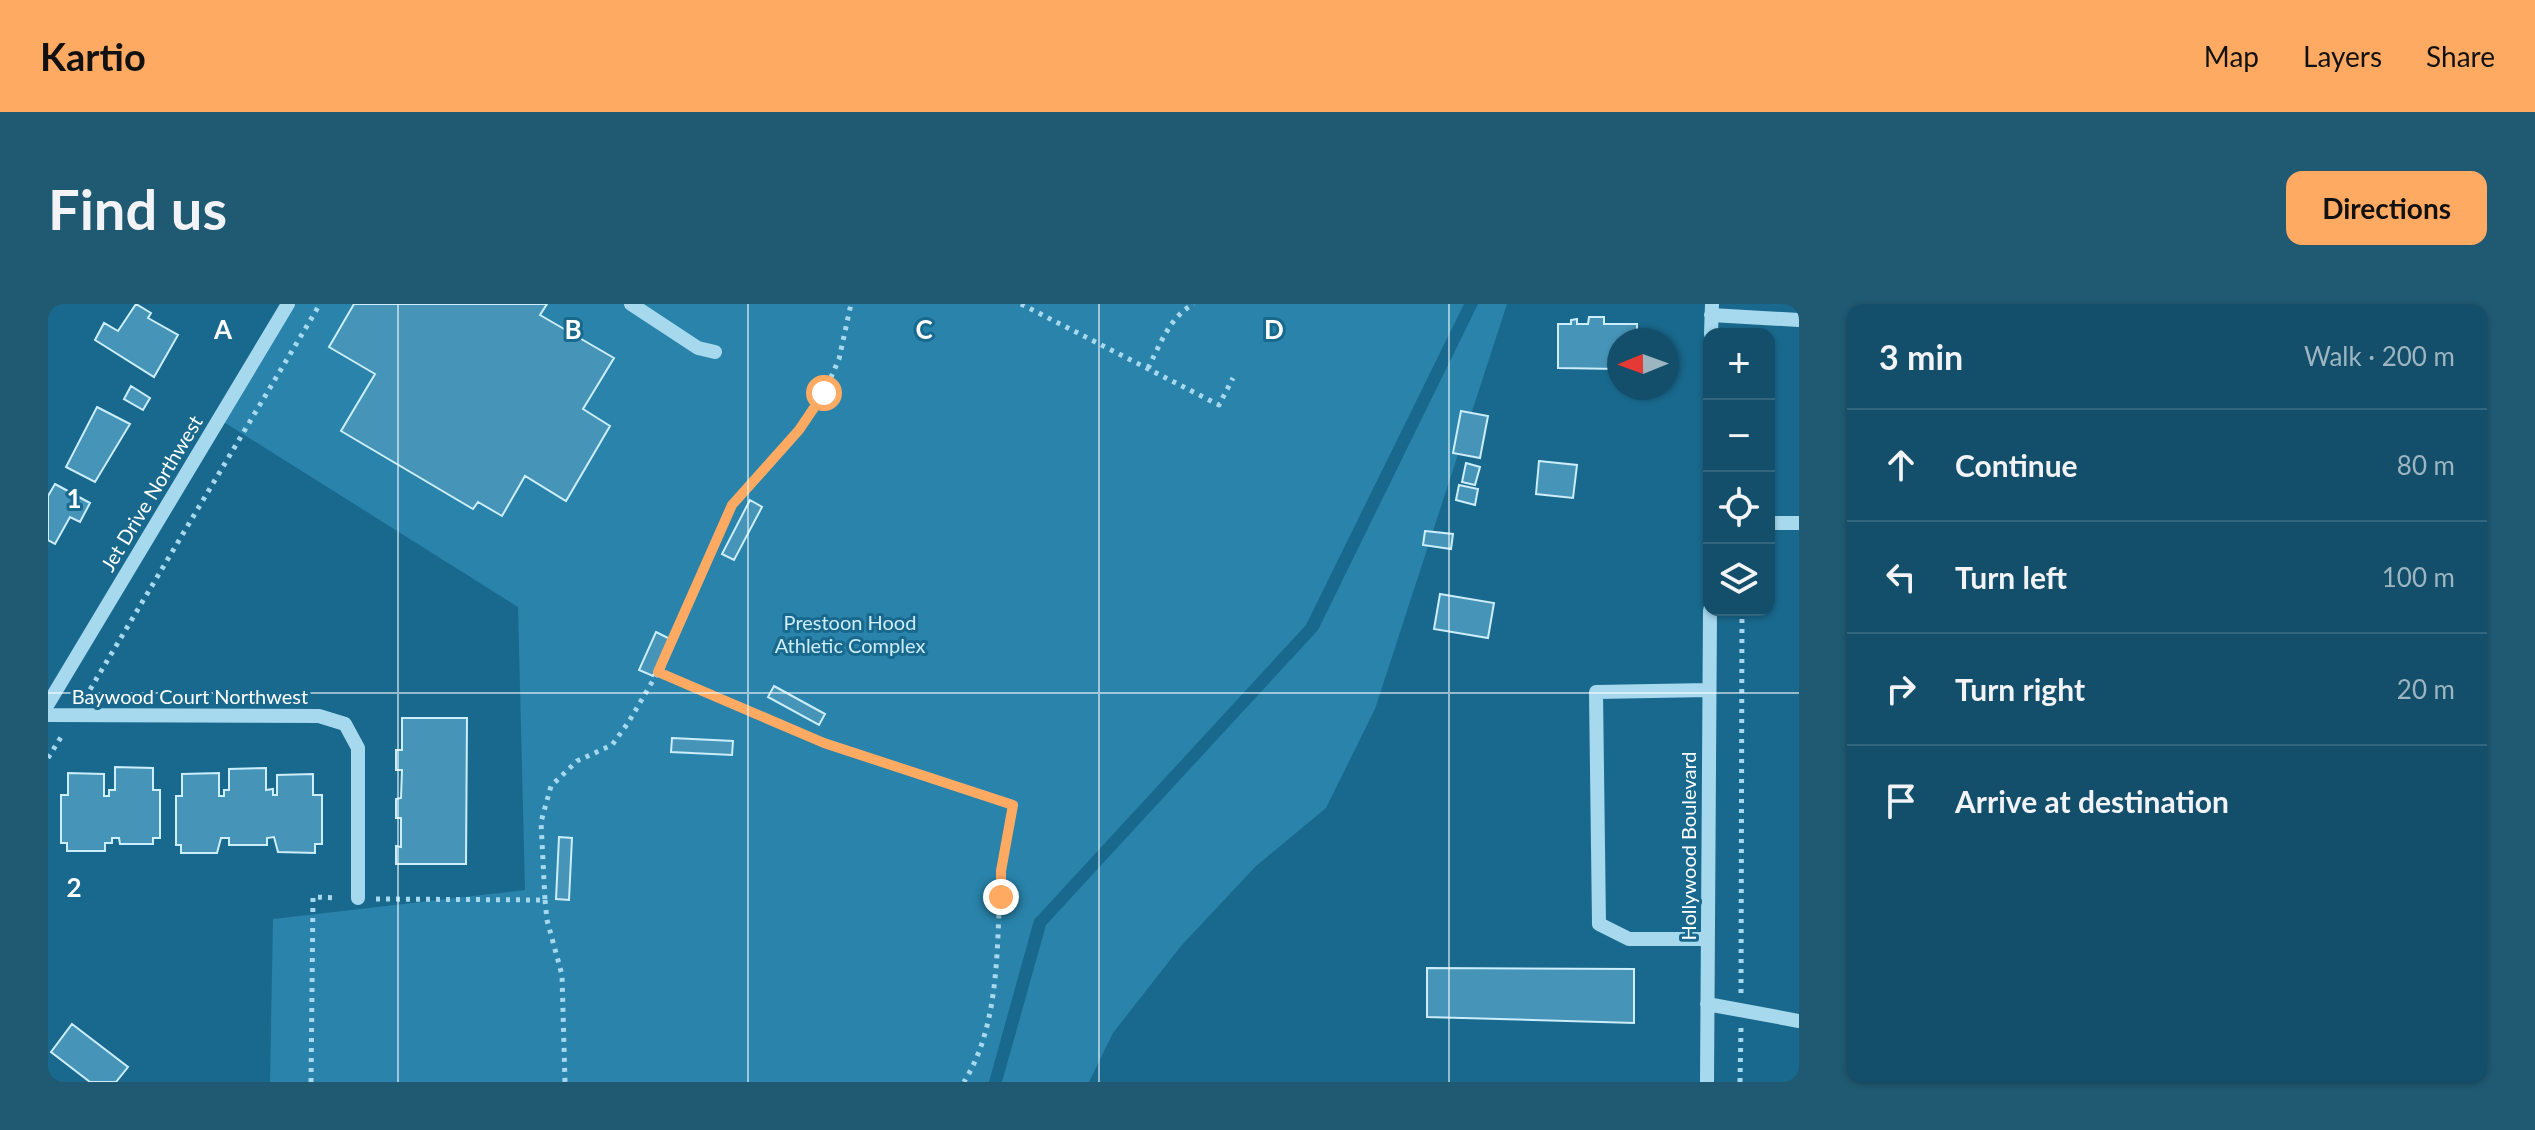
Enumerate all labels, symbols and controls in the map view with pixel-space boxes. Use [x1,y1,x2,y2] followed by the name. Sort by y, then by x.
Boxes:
[40,33,146,79] text: Kartio
[2204,39,2259,73] text: Map
[2303,39,2382,73] text: Layers
[2426,39,2495,73] text: Share
[2286,171,2487,245] button: Directions
[48,175,227,242] text: Find us
[213,313,233,345] text: A
[564,313,582,345] text: B
[915,313,933,345] text: C
[1264,313,1284,345] text: D
[1607,328,1679,400] north arrow
[1703,328,1775,616] map controls
[1703,328,1775,400] button: +
[1879,336,1963,377] text: 3 min
[2304,340,2455,372] text: Walk · 200 m
[806,375,842,411] route start
[1703,400,1775,472] button: −
[95,411,207,575] street label: Jet Drive Northwest
[1879,443,1923,487] icon: ahead
[1955,447,2078,483] text: Continue
[2397,449,2455,481] text: 80 m
[1703,472,1775,544] button: locate
[66,482,82,514] text: 1
[1703,544,1775,616] button: layers
[1879,555,1923,599] icon: left
[1955,559,2067,595] text: Turn left
[2382,561,2455,593] text: 100 m
[775,610,925,657] park label: Prestoon Hood Athletic Complex
[1879,667,1923,711] icon: right
[1955,671,2085,707] text: Turn right
[2397,673,2455,705] text: 20 m
[72,684,308,708] street label: Baywood Court Northwest
[1676,751,1700,941] street label: Hollywood Boulevard
[1879,779,1923,823] icon: arrive
[1955,783,2229,819] text: Arrive at destination
[66,871,82,903] text: 2
[983,879,1019,915] route end

